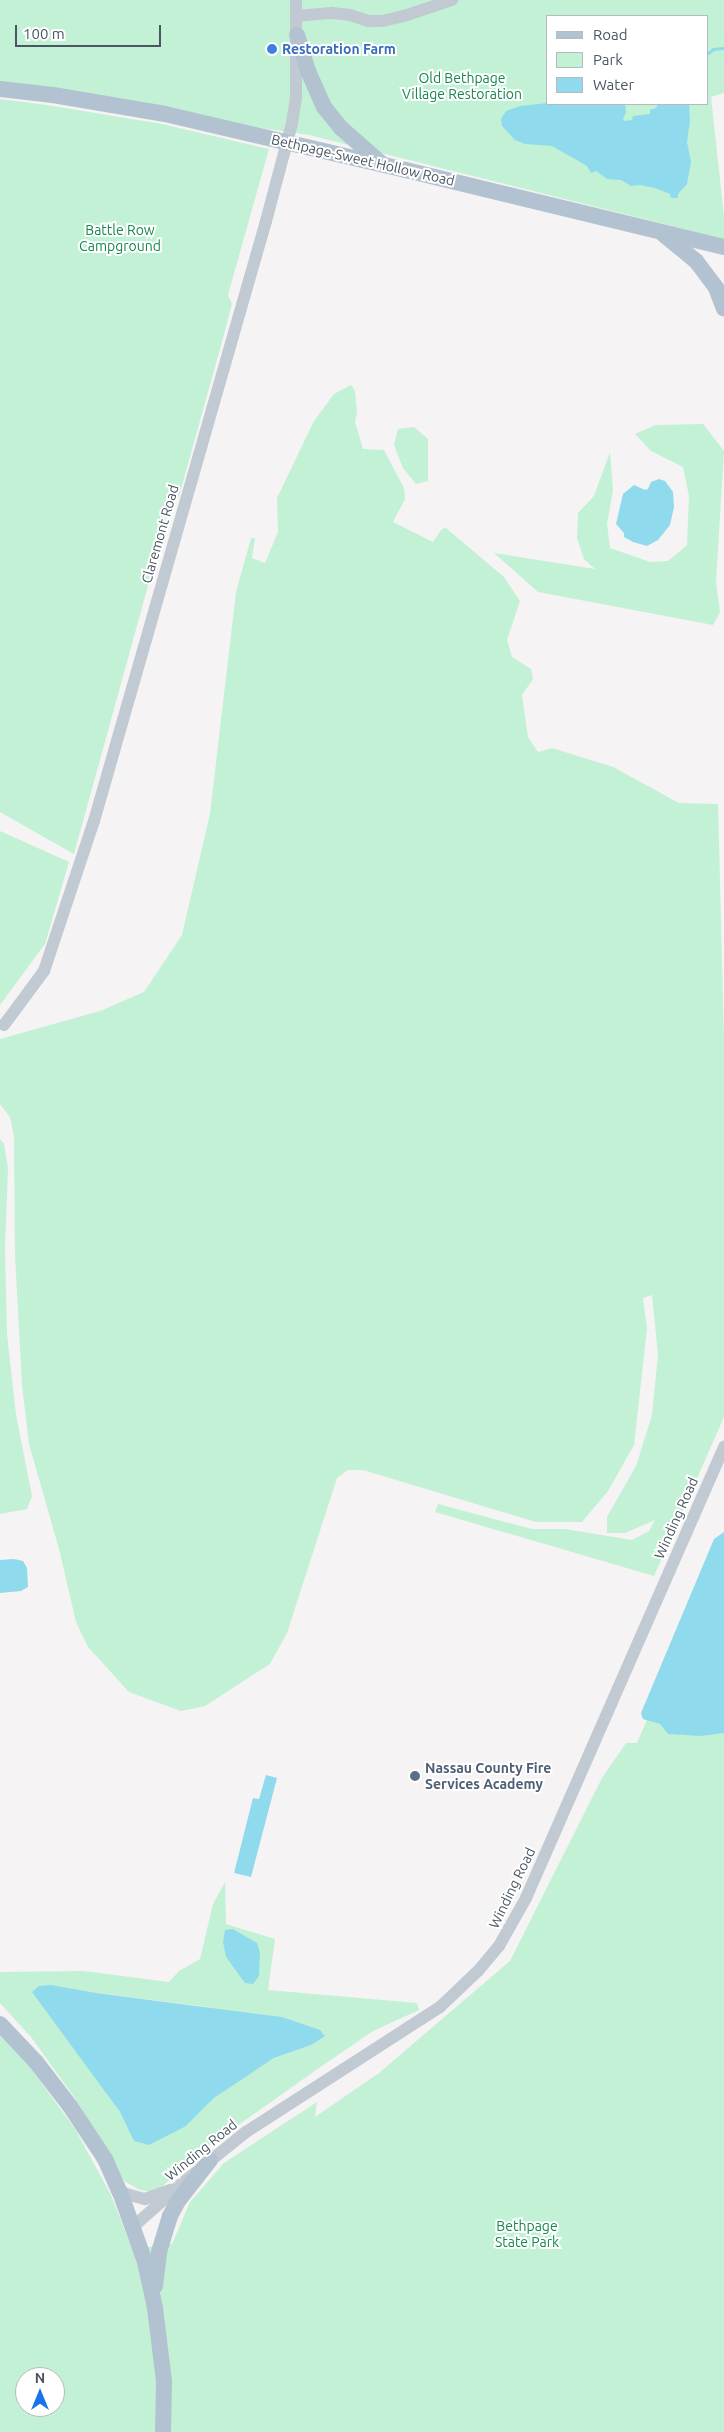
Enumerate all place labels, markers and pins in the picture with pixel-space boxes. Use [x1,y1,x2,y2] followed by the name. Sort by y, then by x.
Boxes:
[282,41,396,57] place label: Restoration Farm
[266,43,278,55] marker: Restoration Farm
[425,1760,551,1792] place label: Nassau County Fire Services Academy
[409,1770,421,1782] marker: Nassau County Fire Services Academy

